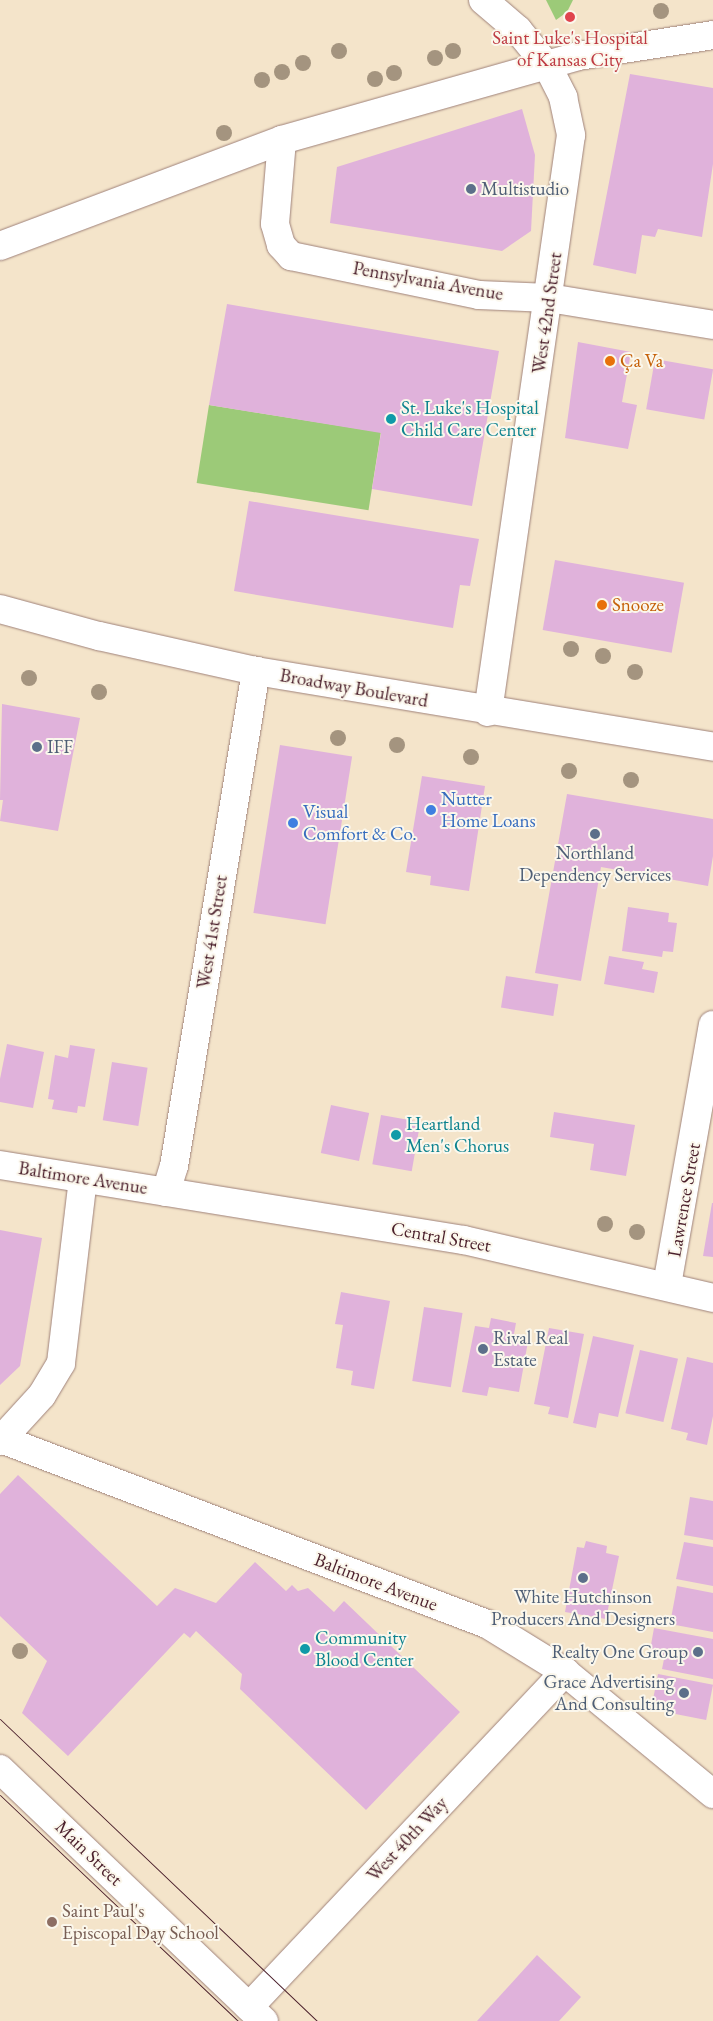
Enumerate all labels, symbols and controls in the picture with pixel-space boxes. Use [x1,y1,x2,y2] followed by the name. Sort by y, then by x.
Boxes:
[563,10,577,24] marker: Saint Luke's Hospital of Kansas City
[492,27,648,71] place label: Saint Luke's Hospital of Kansas City
[481,178,569,200] place label: Multistudio
[465,183,477,195] marker: Multistudio
[527,251,567,375] street label: West 42nd Street
[351,257,505,305] street label: Pennsylvania Avenue
[620,350,663,372] place label: Ça Va
[604,355,616,367] marker: Ça Va
[401,397,539,441] place label: St. Luke's Hospital Child Care Center
[385,413,397,425] marker: St. Luke's Hospital Child Care Center
[612,594,664,616] place label: Snooze
[596,599,608,611] marker: Snooze
[278,664,430,712] street label: Broadway Boulevard
[47,736,73,758] place label: IFF
[31,741,43,753] marker: IFF
[441,788,536,832] place label: Nutter Home Loans
[303,801,417,845] place label: Visual Comfort & Co.
[425,804,437,816] marker: Nutter Home Loans
[287,817,299,829] marker: Visual Comfort & Co.
[589,828,601,840] marker: Northland Dependency Services
[519,842,671,886] place label: Northland Dependency Services
[192,874,232,990] street label: West 41st Street
[406,1113,509,1157] place label: Heartland Men's Chorus
[390,1129,402,1141] marker: Heartland Men's Chorus
[663,1141,705,1259] street label: Lawrence Street
[17,1157,149,1199] street label: Baltimore Avenue
[389,1217,493,1257] street label: Central Street
[493,1327,568,1371] place label: Rival Real Estate
[477,1343,489,1355] marker: Rival Real Estate
[311,1548,441,1616] street label: Baltimore Avenue
[577,1572,589,1584] marker: White Hutchinson Producers And Designers
[491,1586,675,1630] place label: White Hutchinson Producers And Designers
[315,1627,414,1671] place label: Community Blood Center
[552,1641,688,1663] place label: Realty One Group
[299,1643,311,1655] marker: Community Blood Center
[692,1646,704,1658] marker: Realty One Group
[544,1671,674,1715] place label: Grace Advertising And Consulting
[678,1687,690,1699] marker: Grace Advertising And Consulting
[362,1792,452,1886] street label: West 40th Way
[51,1815,127,1891] street label: Main Street
[62,1900,219,1944] place label: Saint Paul's Episcopal Day School
[46,1916,58,1928] marker: Saint Paul's Episcopal Day School

